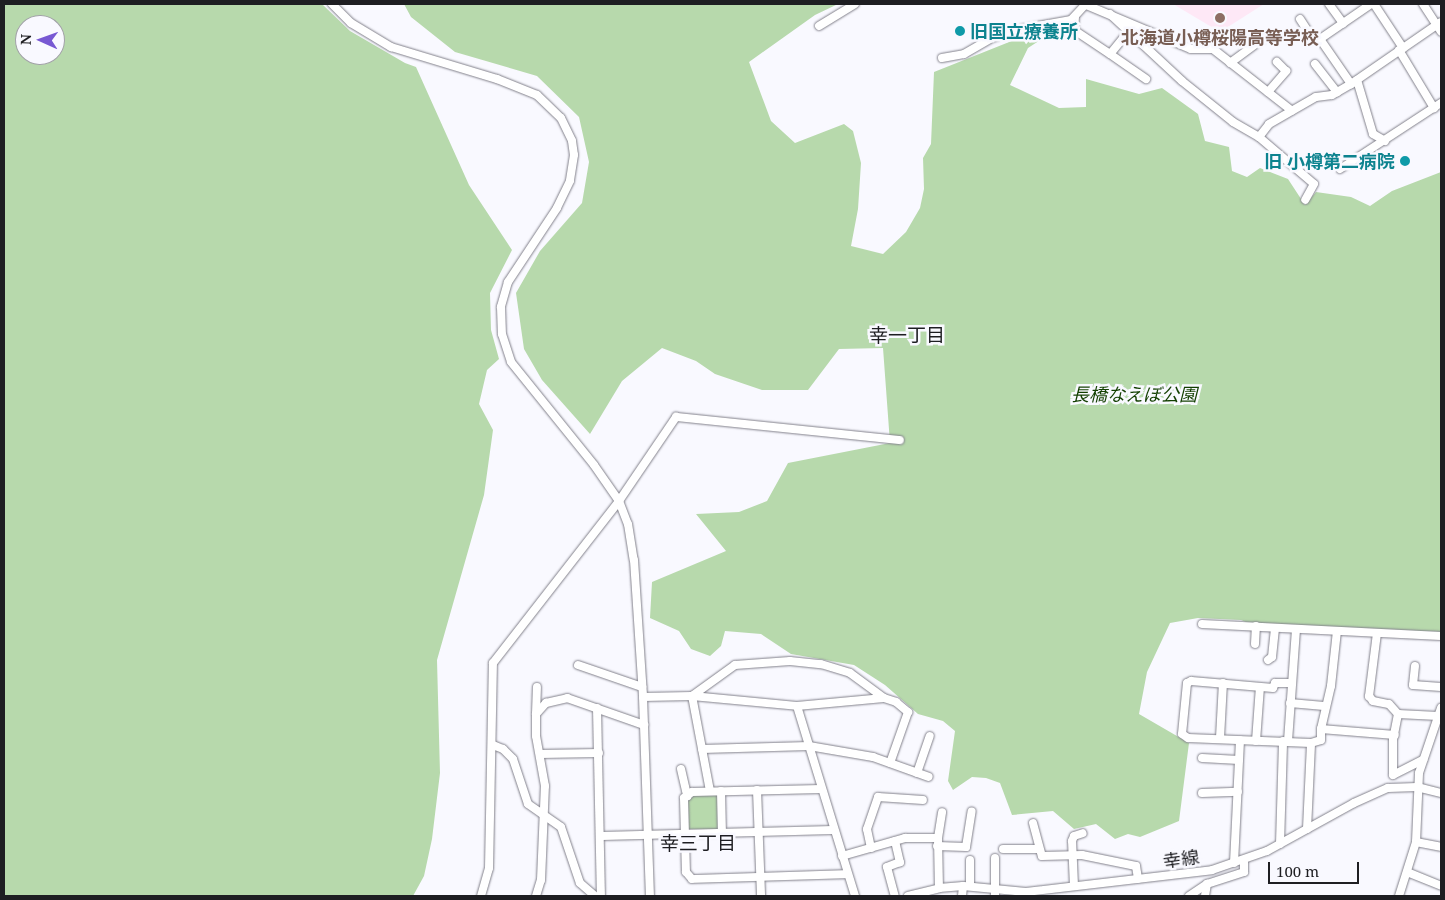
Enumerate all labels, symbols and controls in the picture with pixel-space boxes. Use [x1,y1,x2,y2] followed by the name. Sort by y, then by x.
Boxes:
[1214,12,1226,24] marker: 北海道小樽桜陽高等学校
[15,15,65,65] north arrow
[970,20,1078,42] place label: 旧国立療養所
[954,25,966,37] marker: 旧国立療養所
[1121,26,1319,48] place label: 北海道小樽桜陽高等学校
[16,34,35,45] text: N
[1264,150,1395,172] place label: 旧 小樽第二病院
[1399,155,1411,167] marker: 旧 小樽第二病院
[869,325,945,347] district label: 幸一丁目
[1071,383,1197,405] park label: 長橋なえぼ公園
[660,833,736,855] district label: 幸三丁目
[1162,846,1200,872] street label: 幸線
[1270,852,1361,884] scale bar
[1276,861,1319,881] text: 100 m

